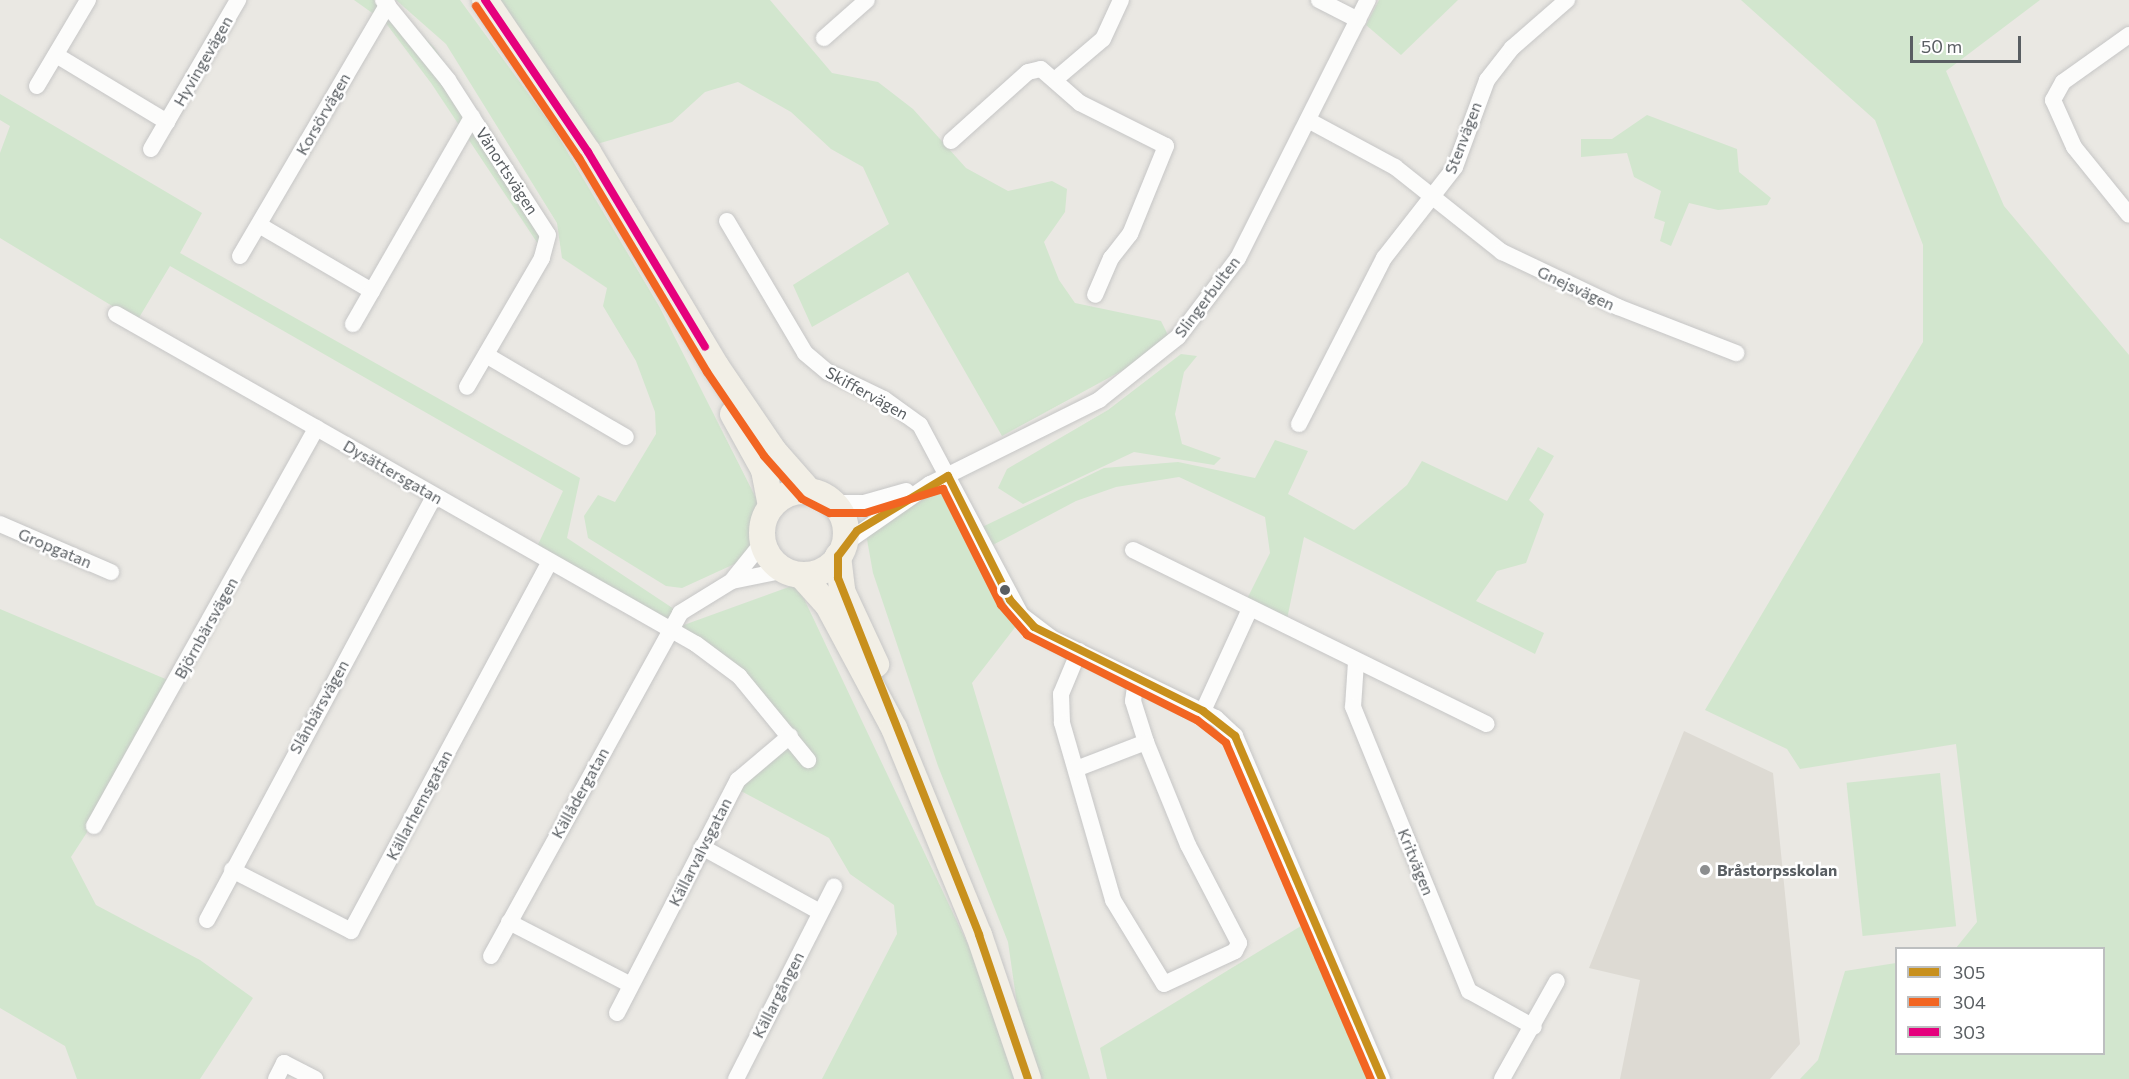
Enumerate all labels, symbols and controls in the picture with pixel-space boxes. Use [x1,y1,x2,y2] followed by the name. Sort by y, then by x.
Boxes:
[169,12,237,110] street label: Hyvingevägen
[1913,24,2024,62] scale bar
[1921,35,1962,57] text: 50 m
[292,70,354,158] street label: Korsörvägen
[1440,99,1486,177] street label: Stenvägen
[472,124,542,218] street label: Vänortsvägen
[1170,253,1244,341] street label: Slingerbulten
[1534,262,1618,314] street label: Gnejsvägen
[822,362,912,424] street label: Skiffervägen
[340,436,446,508] street label: Dysättersgatan
[15,524,95,572] street label: Gropgatan
[170,574,242,682] street label: Björnbärsvägen
[999,584,1011,596] unlabelled marker
[285,657,353,757] street label: Slånbärsvägen
[547,744,613,842] street label: Källådergatan
[382,747,456,863] street label: Källarhemsgatan
[664,795,736,909] street label: Källarvalvsgatan
[1394,826,1438,898] street label: Kritvägen
[1717,860,1837,880] place label: Bråstorpsskolan
[1698,863,1712,877] marker: Bråstorpsskolan
[1895,947,2105,1055] legend
[748,949,808,1041] street label: Källargången
[1953,961,1985,983] text: 305
[1953,991,1986,1013] text: 304
[1953,1021,1985,1043] text: 303

